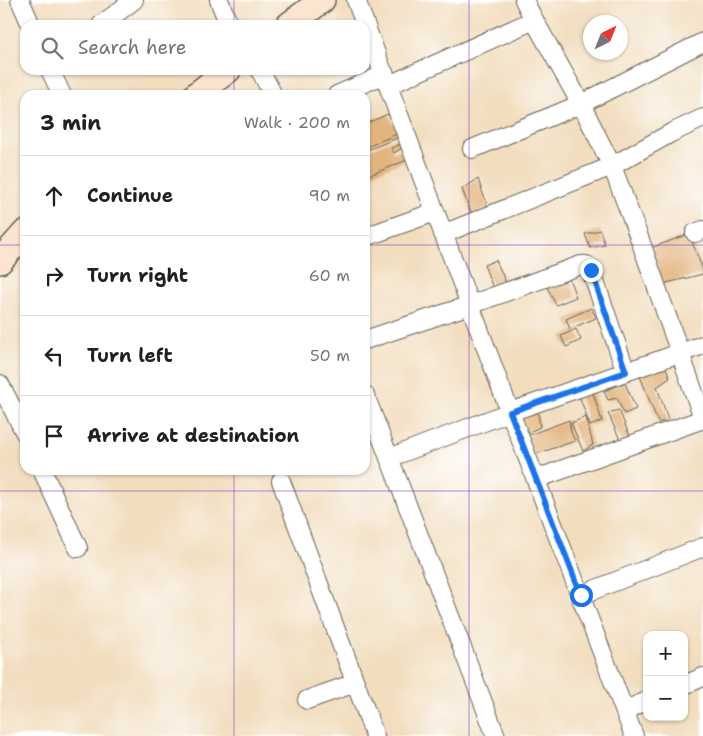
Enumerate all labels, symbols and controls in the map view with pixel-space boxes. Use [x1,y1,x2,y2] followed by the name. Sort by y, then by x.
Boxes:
[583,15,628,60] north arrow
[20,20,370,75] search box
[38,34,66,62] icon: search
[78,35,187,60] text: Search here
[40,109,101,137] text: 3 min
[244,112,350,133] text: Walk · 200 m
[40,182,68,210] icon: ahead
[87,183,173,208] text: Continue
[309,185,350,206] text: 90 m
[580,259,603,282] route end
[40,262,68,290] icon: right
[87,263,188,288] text: Turn right
[309,265,350,286] text: 60 m
[40,342,68,370] icon: left
[87,343,173,368] text: Turn left
[310,345,350,366] text: 50 m
[40,422,68,450] icon: arrive
[87,423,299,448] text: Arrive at destination
[570,584,593,607] route start
[643,631,688,721] map controls
[643,631,688,676] button: +
[643,676,688,721] button: −

